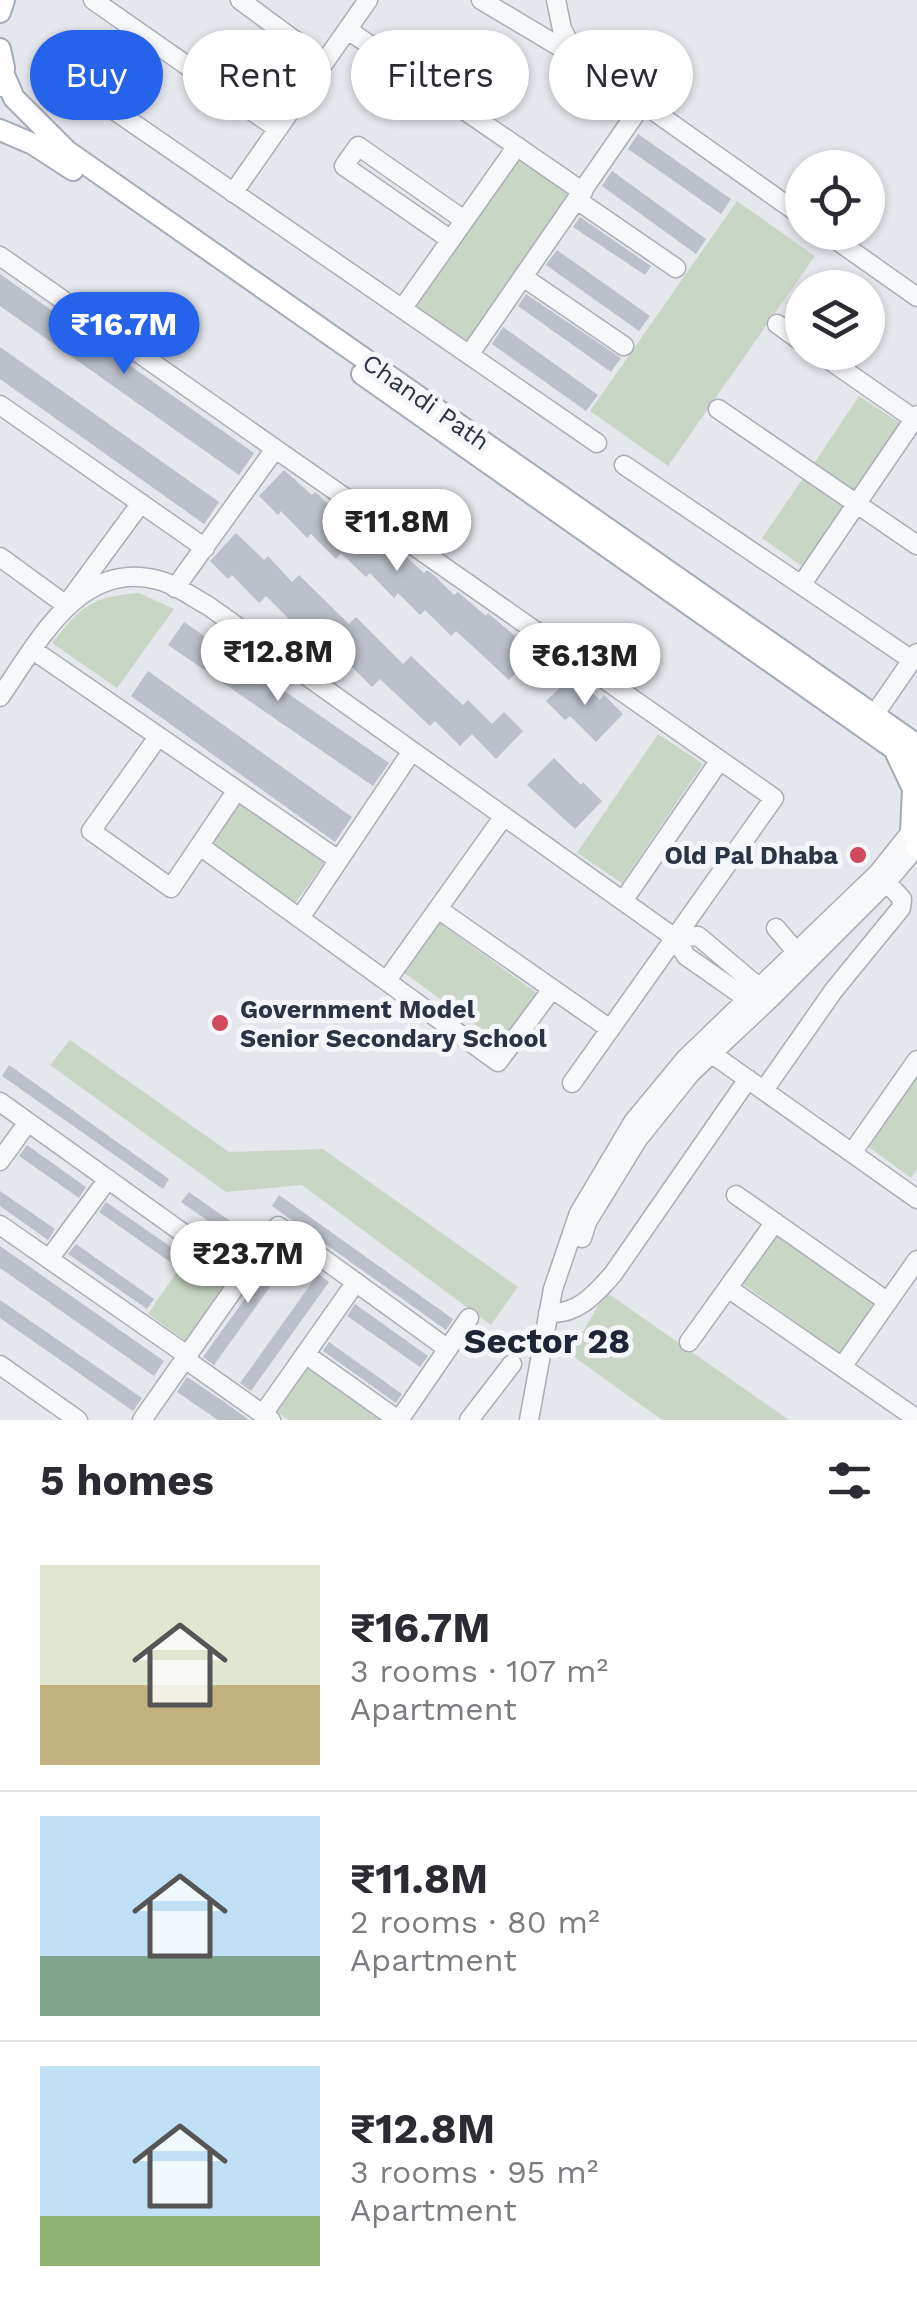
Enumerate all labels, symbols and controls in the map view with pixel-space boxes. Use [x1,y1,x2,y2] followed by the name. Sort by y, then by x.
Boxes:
[30,30,163,120] chip: Buy
[183,30,331,120] chip: Rent
[351,30,529,120] chip: Filters
[549,30,693,120] chip: New
[785,150,885,370] map controls
[785,150,885,250] button: locate
[785,270,885,370] button: layers
[43,292,205,377] pin: ₹16.7M
[71,305,177,343] text: ₹16.7M
[357,348,495,456] street label: Chandi Path
[316,489,478,574] pin: ₹11.8M
[344,502,450,540] text: ₹11.8M
[197,619,359,704] pin: ₹12.8M
[504,623,666,708] pin: ₹6.13M
[223,632,333,670] text: ₹12.8M
[532,636,638,674] text: ₹6.13M
[665,841,839,870] place label: Old Pal Dhaba
[847,844,869,866] marker: Old Pal Dhaba
[240,995,547,1053] place label: Government Model Senior Secondary School
[209,1012,231,1034] marker: Government Model Senior Secondary School
[167,1221,329,1306] pin: ₹23.7M
[192,1234,304,1272] text: ₹23.7M
[464,1320,630,1362] district label: Sector 28
[822,1453,877,1508] icon: filters
[40,1456,214,1505] text: 5 homes
[350,1603,490,1652] text: ₹16.7M
[120,1605,240,1725] icon: home
[350,1652,608,1690] text: 3 rooms · 107 m²
[350,1690,517,1728] text: Apartment
[350,1854,488,1903] text: ₹11.8M
[120,1856,240,1976] icon: home
[350,1903,600,1941] text: 2 rooms · 80 m²
[350,1941,517,1979] text: Apartment
[350,2104,495,2153] text: ₹12.8M
[120,2106,240,2226] icon: home
[350,2153,598,2191] text: 3 rooms · 95 m²
[350,2191,517,2229] text: Apartment

